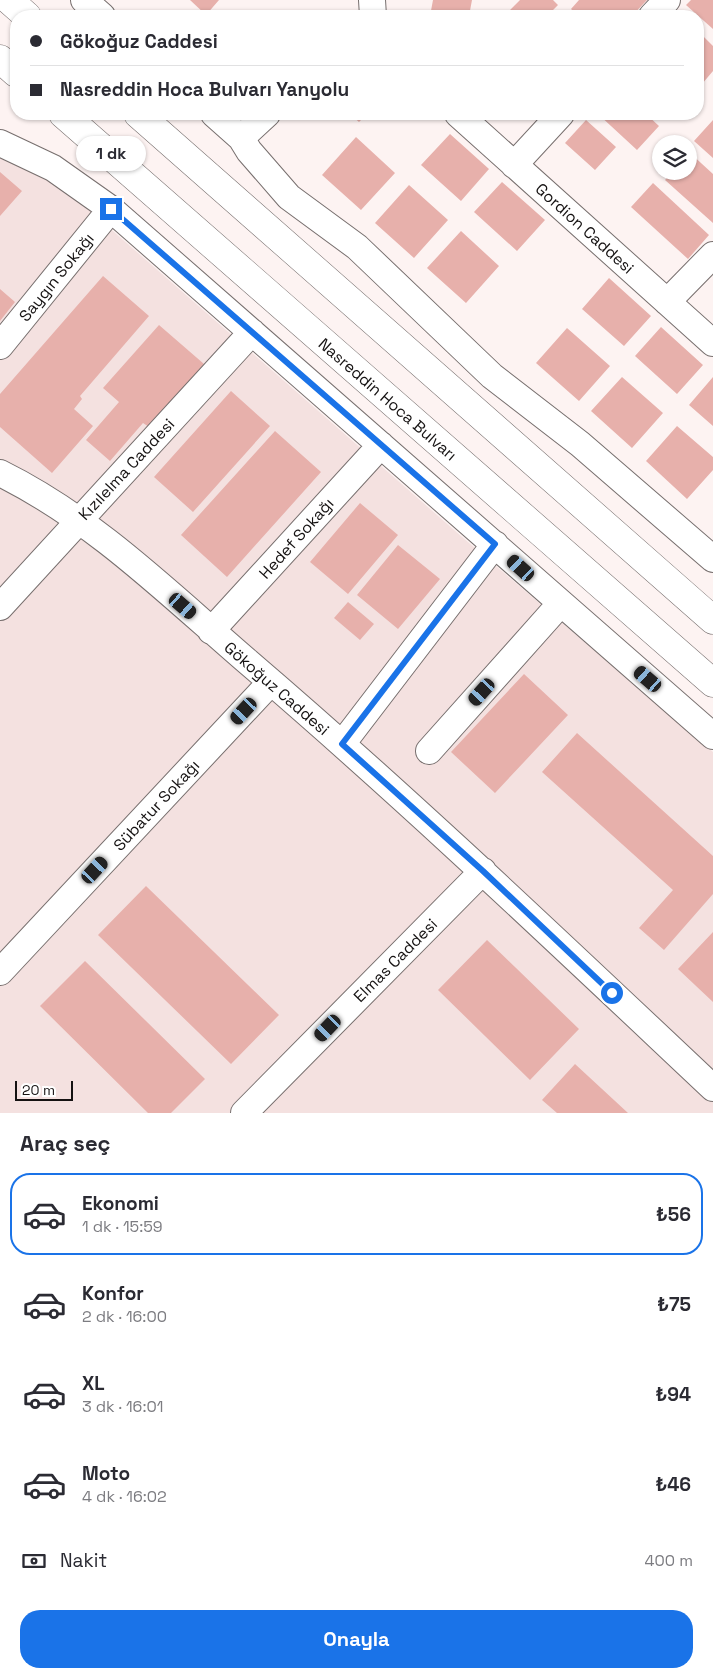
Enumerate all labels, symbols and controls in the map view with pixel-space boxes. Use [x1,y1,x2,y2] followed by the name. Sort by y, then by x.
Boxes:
[60,29,218,54] text: Gökoğuz Caddesi
[60,77,349,102] text: Nasreddin Hoca Bulvarı Yanyolu
[652,135,697,180] map controls
[652,135,697,180] button: layers
[76,136,146,172] callout: 1 dk
[96,143,126,164] text: 1 dk
[531,178,638,278] street label: Gordion Caddesi
[100,198,122,220] route end
[14,229,99,326] street label: Saygın Sokağı
[314,333,461,465] street label: Nasreddin Hoca Bulvarı
[74,414,179,525] street label: Kızılelma Caddesi
[254,493,338,583] street label: Hedef Sokağı
[504,552,537,584] car
[166,590,199,622] car
[220,637,334,740] street label: Gökoğuz Caddesi
[631,663,664,695] car
[466,676,497,708] car
[228,695,259,727] car
[109,755,204,855] street label: Sübatur Sokağı
[79,854,110,886] car
[349,914,442,1007] street label: Elmas Caddesi
[601,982,623,1004] route start
[312,1012,343,1044] car
[15,1078,72,1101] scale bar
[22,1081,55,1099] text: 20 m
[20,1129,111,1157] text: Araç seç
[82,1191,159,1216] text: Ekonomi
[22,1192,67,1237] icon: car
[656,1202,691,1227] text: ₺56
[82,1216,163,1237] text: 1 dk · 15:59
[82,1281,144,1306] text: Konfor
[22,1282,67,1327] icon: car
[657,1292,691,1317] text: ₺75
[82,1306,167,1327] text: 2 dk · 16:00
[82,1371,105,1396] text: XL
[22,1372,67,1417] icon: car
[655,1382,691,1407] text: ₺94
[82,1396,163,1417] text: 3 dk · 16:01
[82,1461,130,1486] text: Moto
[22,1462,67,1507] icon: car
[655,1472,691,1497] text: ₺46
[82,1486,167,1507] text: 4 dk · 16:02
[20,1547,48,1575] icon: cash
[60,1548,107,1573] text: Nakit
[645,1550,693,1571] text: 400 m
[20,1610,693,1668] button: Onayla

